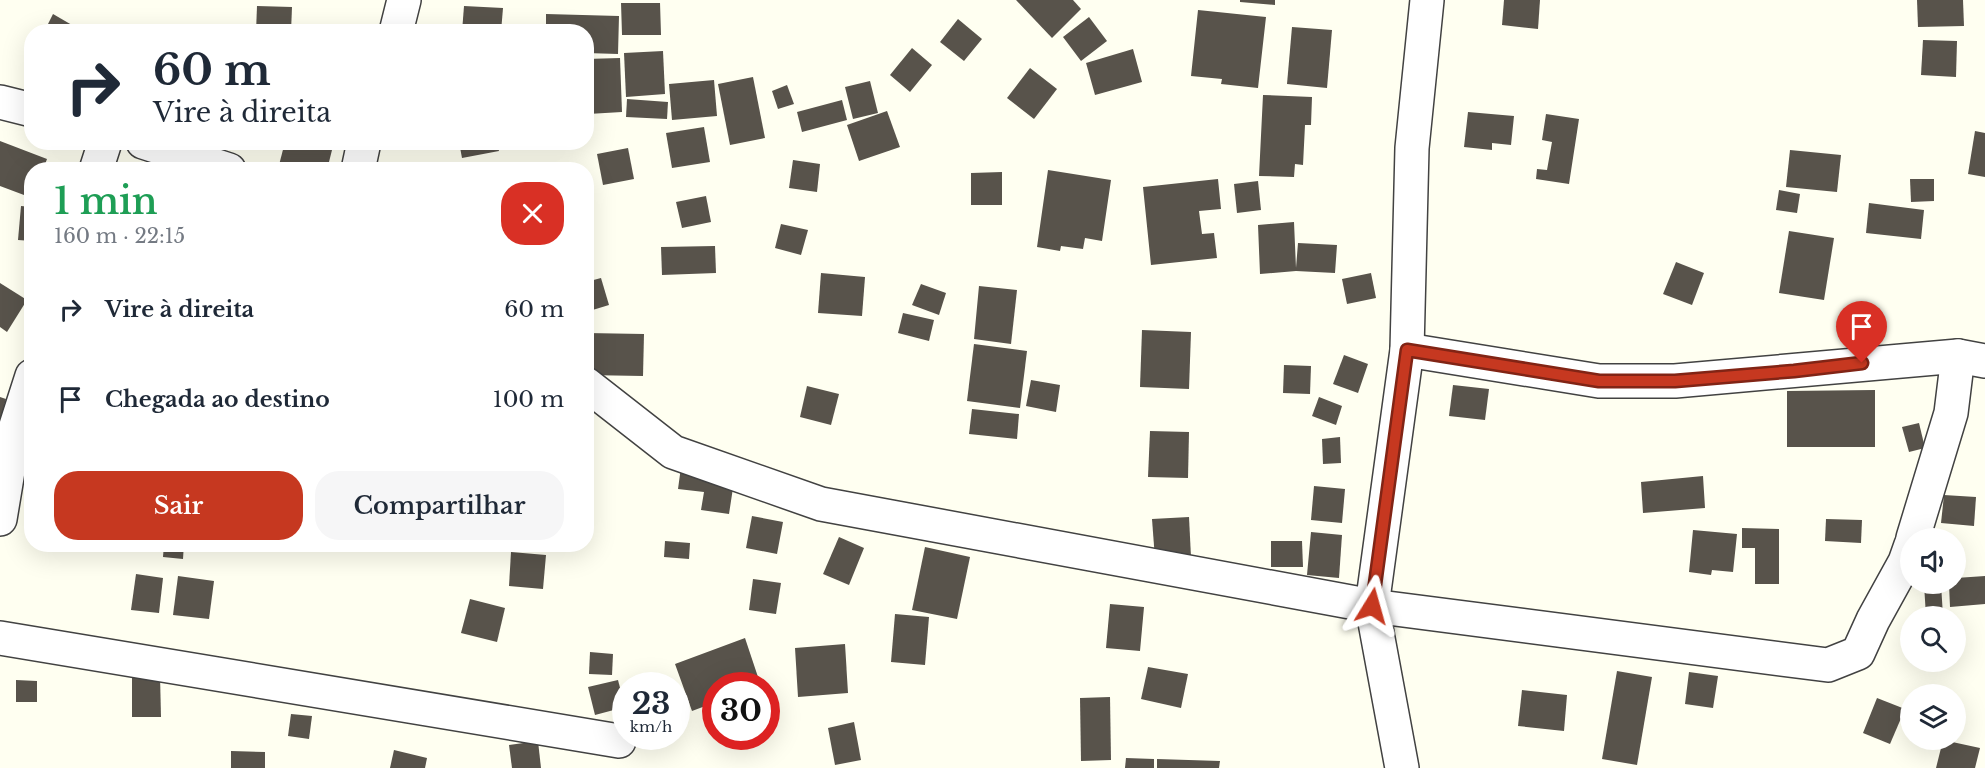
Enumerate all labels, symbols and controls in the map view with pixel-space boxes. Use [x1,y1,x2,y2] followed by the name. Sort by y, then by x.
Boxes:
[153,44,271,96] text: 60 m
[54,48,132,126] icon: right
[153,96,331,129] text: Vire à direita
[54,179,158,224] text: 1 min
[501,182,564,245] button: close
[54,224,185,248] text: 160 m · 22:15
[54,293,87,326] icon: right
[105,296,254,323] text: Vire à direita
[504,296,564,323] text: 60 m
[1836,301,1887,363] pin
[1845,310,1878,343] icon: arrive
[54,383,87,416] icon: arrive
[105,386,330,413] text: Chegada ao destino
[493,386,564,413] text: 100 m
[54,471,303,540] button: Sair
[315,471,564,540] button: Compartilhar
[1900,528,1966,750] map controls
[1900,528,1966,594] button: sound
[1340,574,1404,638] position arrow
[1900,606,1966,672] button: search
[702,672,780,750] speed limit sign: 30
[1900,684,1966,750] button: layers
[632,685,670,722] text: 23
[630,717,672,736] text: km/h

